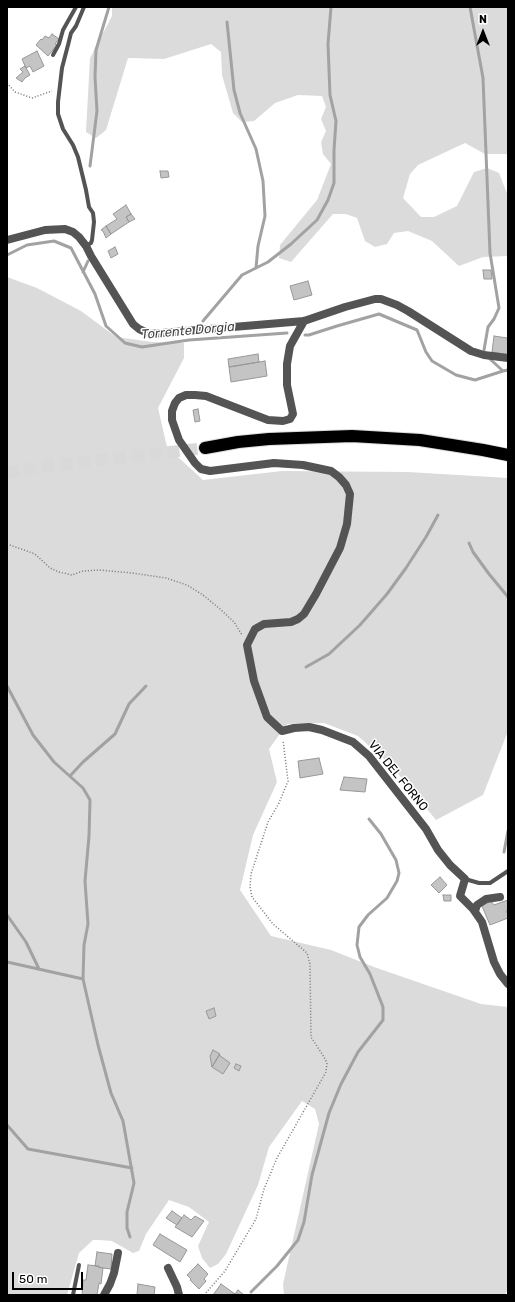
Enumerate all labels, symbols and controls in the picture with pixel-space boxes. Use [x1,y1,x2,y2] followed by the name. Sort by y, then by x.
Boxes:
[463,12,503,52] north arrow
[479,13,487,26] text: N
[141,319,235,343] water label: Torrente Dorgia
[365,738,431,814] street label: VIA DEL FORNO
[14,1264,85,1290] scale bar
[19,1272,47,1286] text: 50 m

